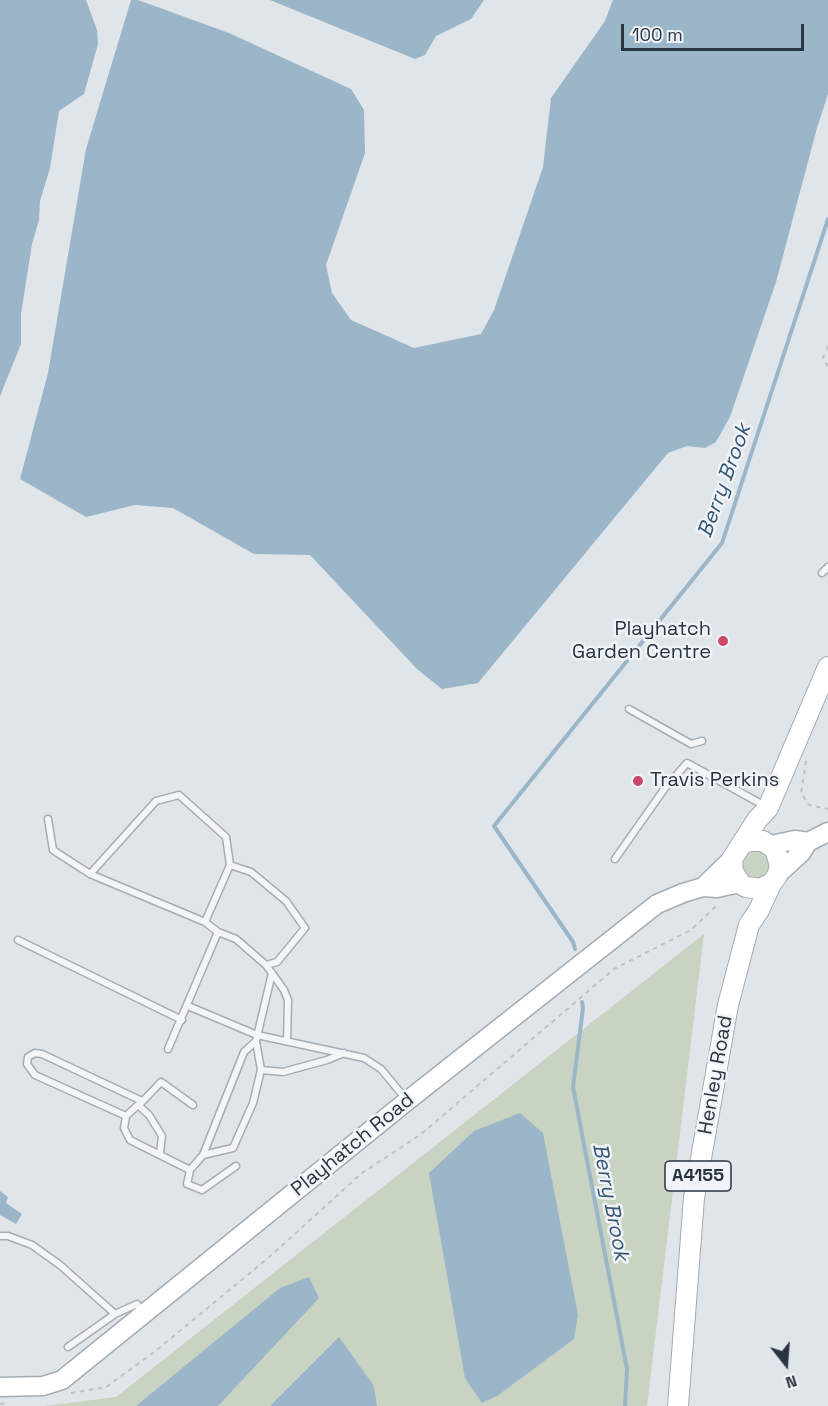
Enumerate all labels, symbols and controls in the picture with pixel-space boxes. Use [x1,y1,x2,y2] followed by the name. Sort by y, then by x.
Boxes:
[624,12,807,50] scale bar
[632,23,683,46] text: 100 m
[693,421,757,541] water label: Berry Brook
[572,618,711,665] place label: Playhatch Garden Centre
[716,634,730,648] marker: Playhatch Garden Centre
[650,769,779,793] place label: Travis Perkins
[631,774,645,788] marker: Travis Perkins
[694,1014,738,1136] street label: Henley Road
[287,1088,419,1202] street label: Playhatch Road
[586,1141,634,1263] water label: Berry Brook
[665,1161,731,1191] road number: A4155
[756,1334,816,1394] north arrow
[783,1370,800,1393] text: N

